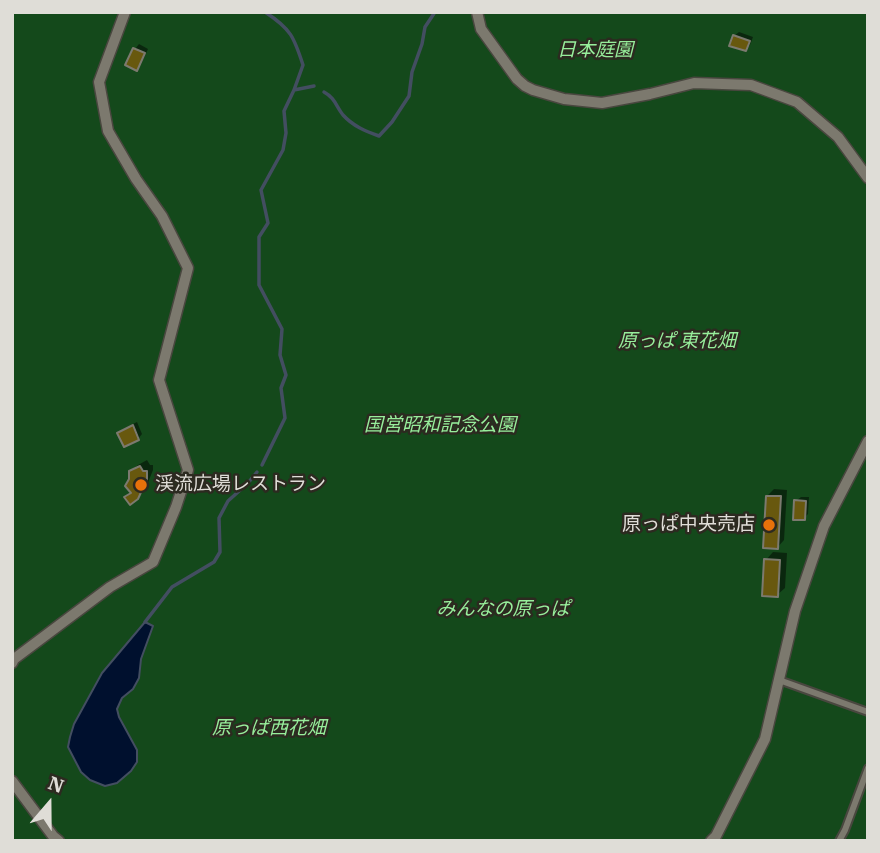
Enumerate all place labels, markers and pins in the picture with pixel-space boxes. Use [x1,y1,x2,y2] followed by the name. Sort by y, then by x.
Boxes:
[155,474,326,496] place label: 渓流広場レストラン
[133,477,149,493] marker: 渓流広場レストラン
[622,514,755,536] place label: 原っぱ中央売店
[761,517,777,533] marker: 原っぱ中央売店

